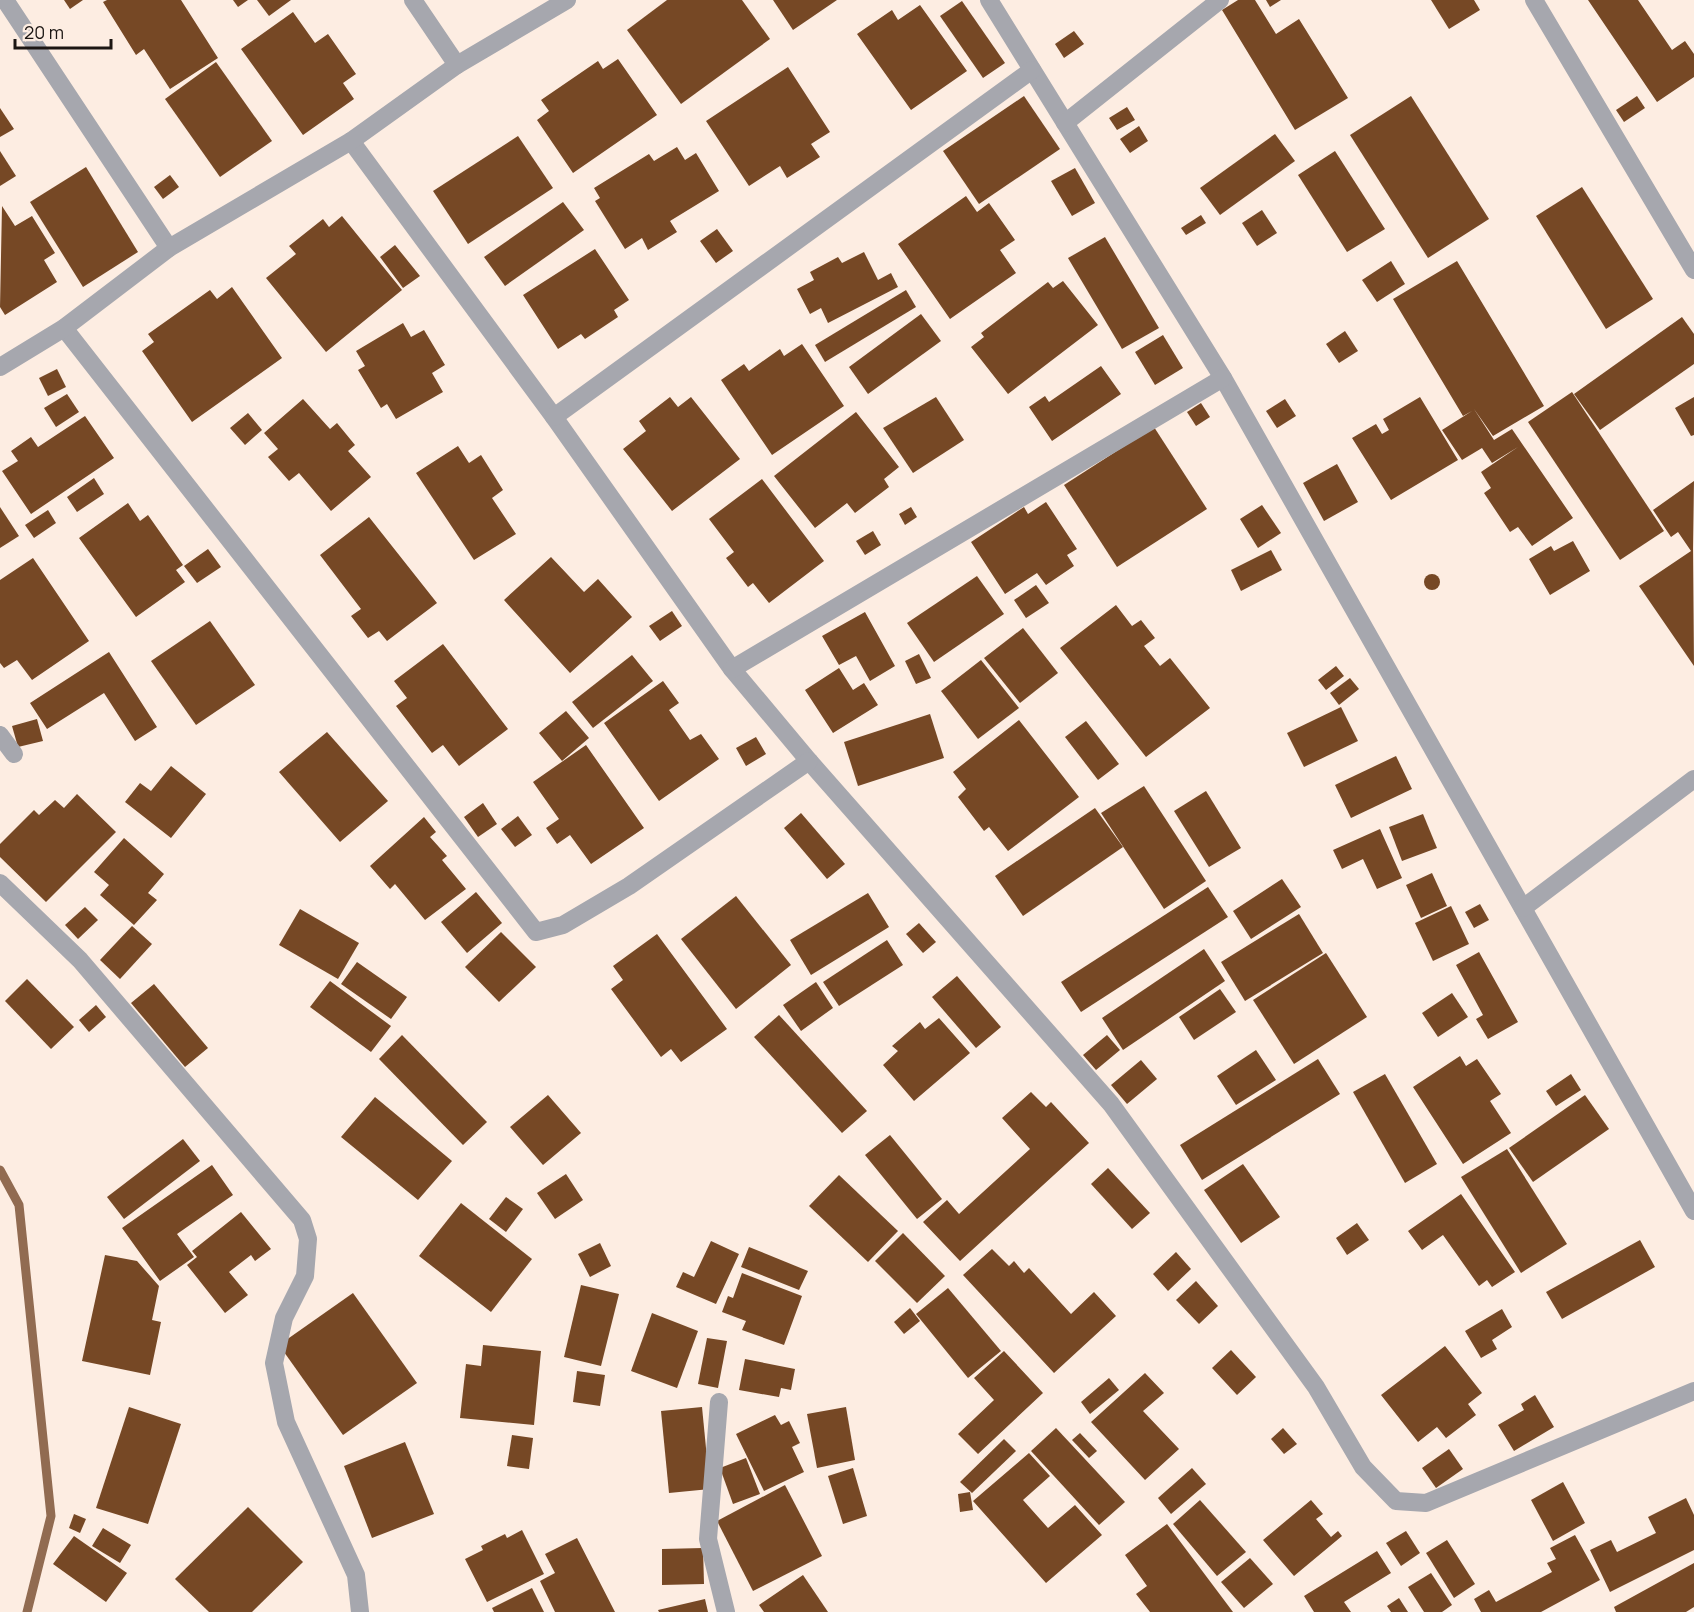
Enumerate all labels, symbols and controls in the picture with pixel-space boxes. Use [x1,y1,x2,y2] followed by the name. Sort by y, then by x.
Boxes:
[15,12,111,50] scale bar
[24,20,64,44] text: 20 m

